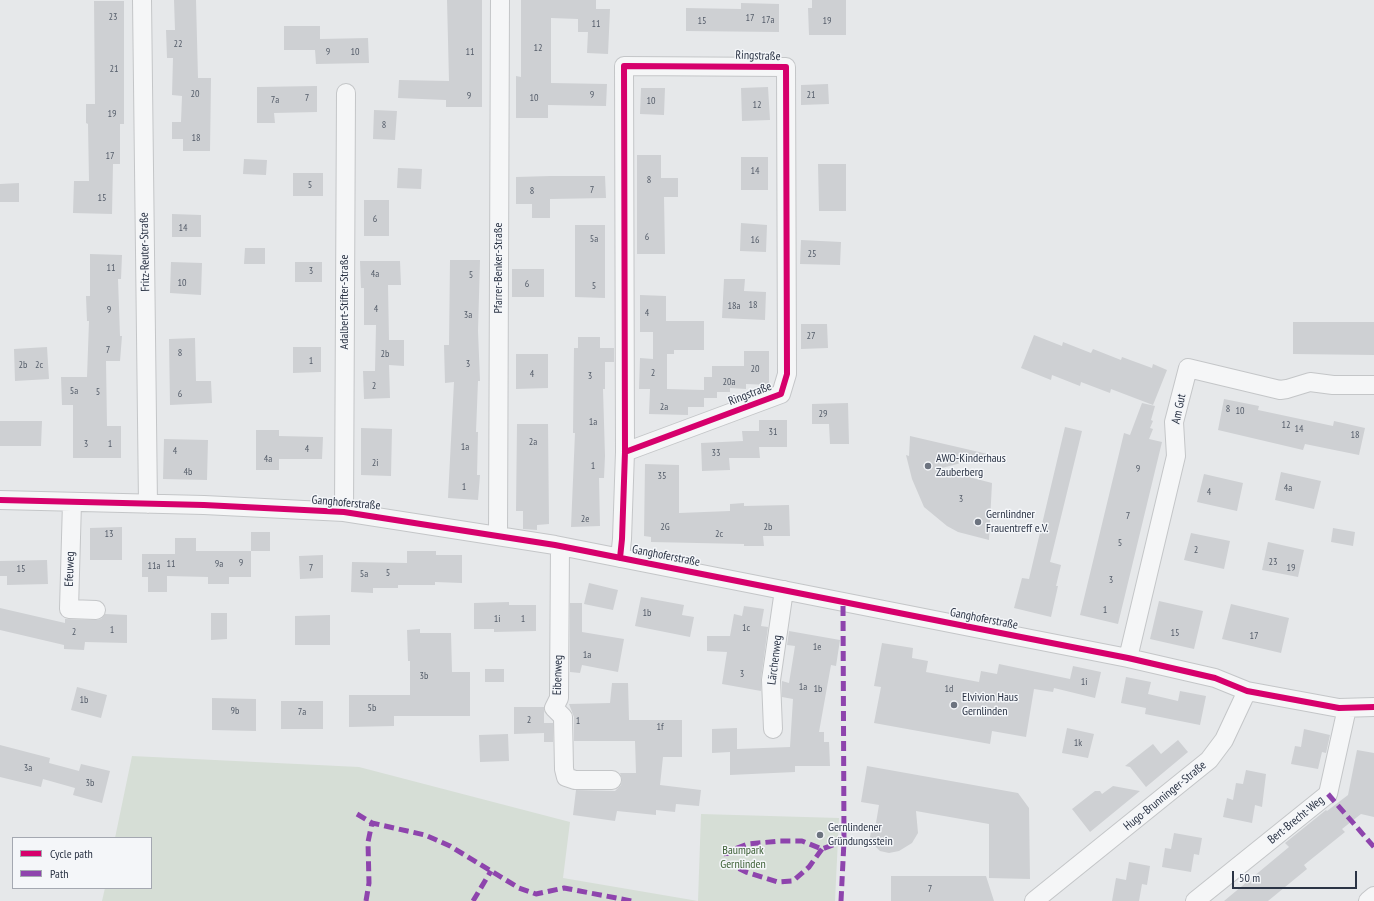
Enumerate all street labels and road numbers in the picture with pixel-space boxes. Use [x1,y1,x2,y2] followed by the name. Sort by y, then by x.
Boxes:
[735,48,781,64] street label: Ringstraße
[137,212,153,292] street label: Fritz-Reuter-Straße
[492,222,506,314] street label: Pfarrer-Benker-Straße
[338,255,352,349] street label: Adalbert-Stifter-Straße
[726,379,774,409] street label: Ringstraße
[1169,393,1189,425] street label: Am Gut
[311,493,381,513] street label: Ganghoferstraße
[631,542,701,570] street label: Ganghoferstraße
[62,551,78,587] street label: Efeuweg
[949,605,1019,633] street label: Ganghoferstraße
[765,634,785,686] street label: Lärchenweg
[550,655,566,695] street label: Eibenweg
[1121,758,1209,834] street label: Hugo-Brunninger-Straße
[1265,793,1327,847] street label: Bert-Brecht-Weg

